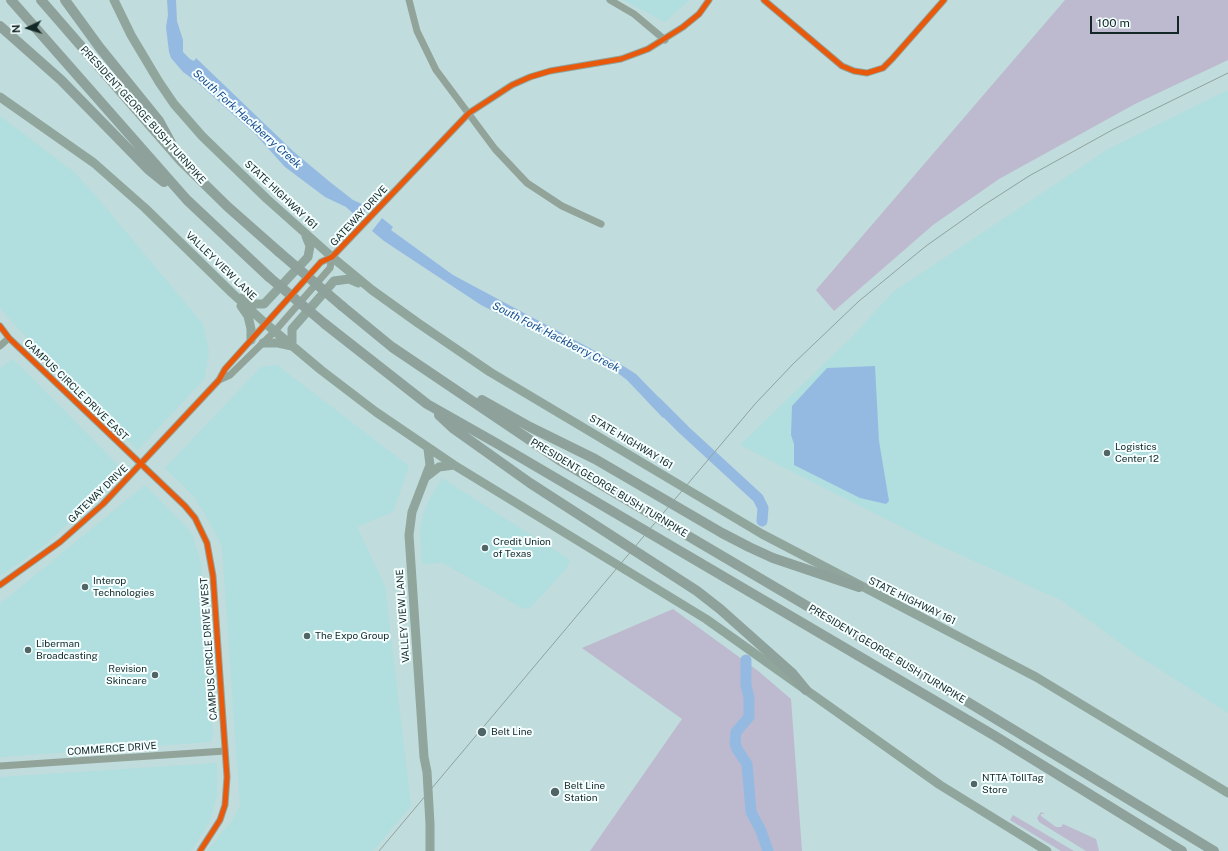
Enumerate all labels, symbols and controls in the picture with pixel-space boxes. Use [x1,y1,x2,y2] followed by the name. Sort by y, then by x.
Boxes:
[8,8,48,48] north arrow
[1092,8,1181,34] scale bar
[1097,16,1130,30] text: 100 m
[10,24,22,34] text: N
[78,44,208,186] street label: PRESIDENT GEORGE BUSH TURNPIKE
[190,67,304,171] water label: South Fork Hackberry Creek
[242,158,320,232] street label: STATE HIGHWAY 161
[328,183,390,249] street label: GATEWAY DRIVE
[183,229,259,303] street label: VALLEY VIEW LANE
[490,299,622,375] water label: South Fork Hackberry Creek
[21,337,131,443] street label: CAMPUS CIRCLE DRIVE EAST
[587,412,675,472] street label: STATE HIGHWAY 161
[528,436,690,540] street label: PRESIDENT GEORGE BUSH TURNPIKE
[1115,441,1159,464] place label: Logistics Center 12
[1102,448,1112,458] marker: Logistics Center 12
[66,462,130,526] street label: GATEWAY DRIVE
[493,536,551,560] place label: Credit Union of Texas
[480,543,490,553] marker: Credit Union of Texas
[394,569,412,663] street label: VALLEY VIEW LANE
[93,575,154,598] place label: Interop Technologies
[866,575,958,627] street label: STATE HIGHWAY 161
[198,577,220,721] street label: CAMPUS CIRCLE DRIVE WEST
[80,582,90,592] marker: Interop Technologies
[806,602,968,706] street label: PRESIDENT GEORGE BUSH TURNPIKE
[315,630,389,642] place label: The Expo Group
[302,631,312,641] marker: The Expo Group
[36,638,98,662] place label: Liberman Broadcasting
[23,645,33,655] marker: Liberman Broadcasting
[106,663,147,686] place label: Revision Skincare
[150,670,160,680] marker: Revision Skincare
[476,726,488,738] marker: Belt Line
[491,726,532,738] place label: Belt Line
[67,740,157,758] street label: COMMERCE DRIVE
[982,772,1044,796] place label: NTTA TollTag Store
[969,779,979,789] marker: NTTA TollTag Store
[564,780,605,804] place label: Belt Line Station
[549,786,561,798] marker: Belt Line Station

